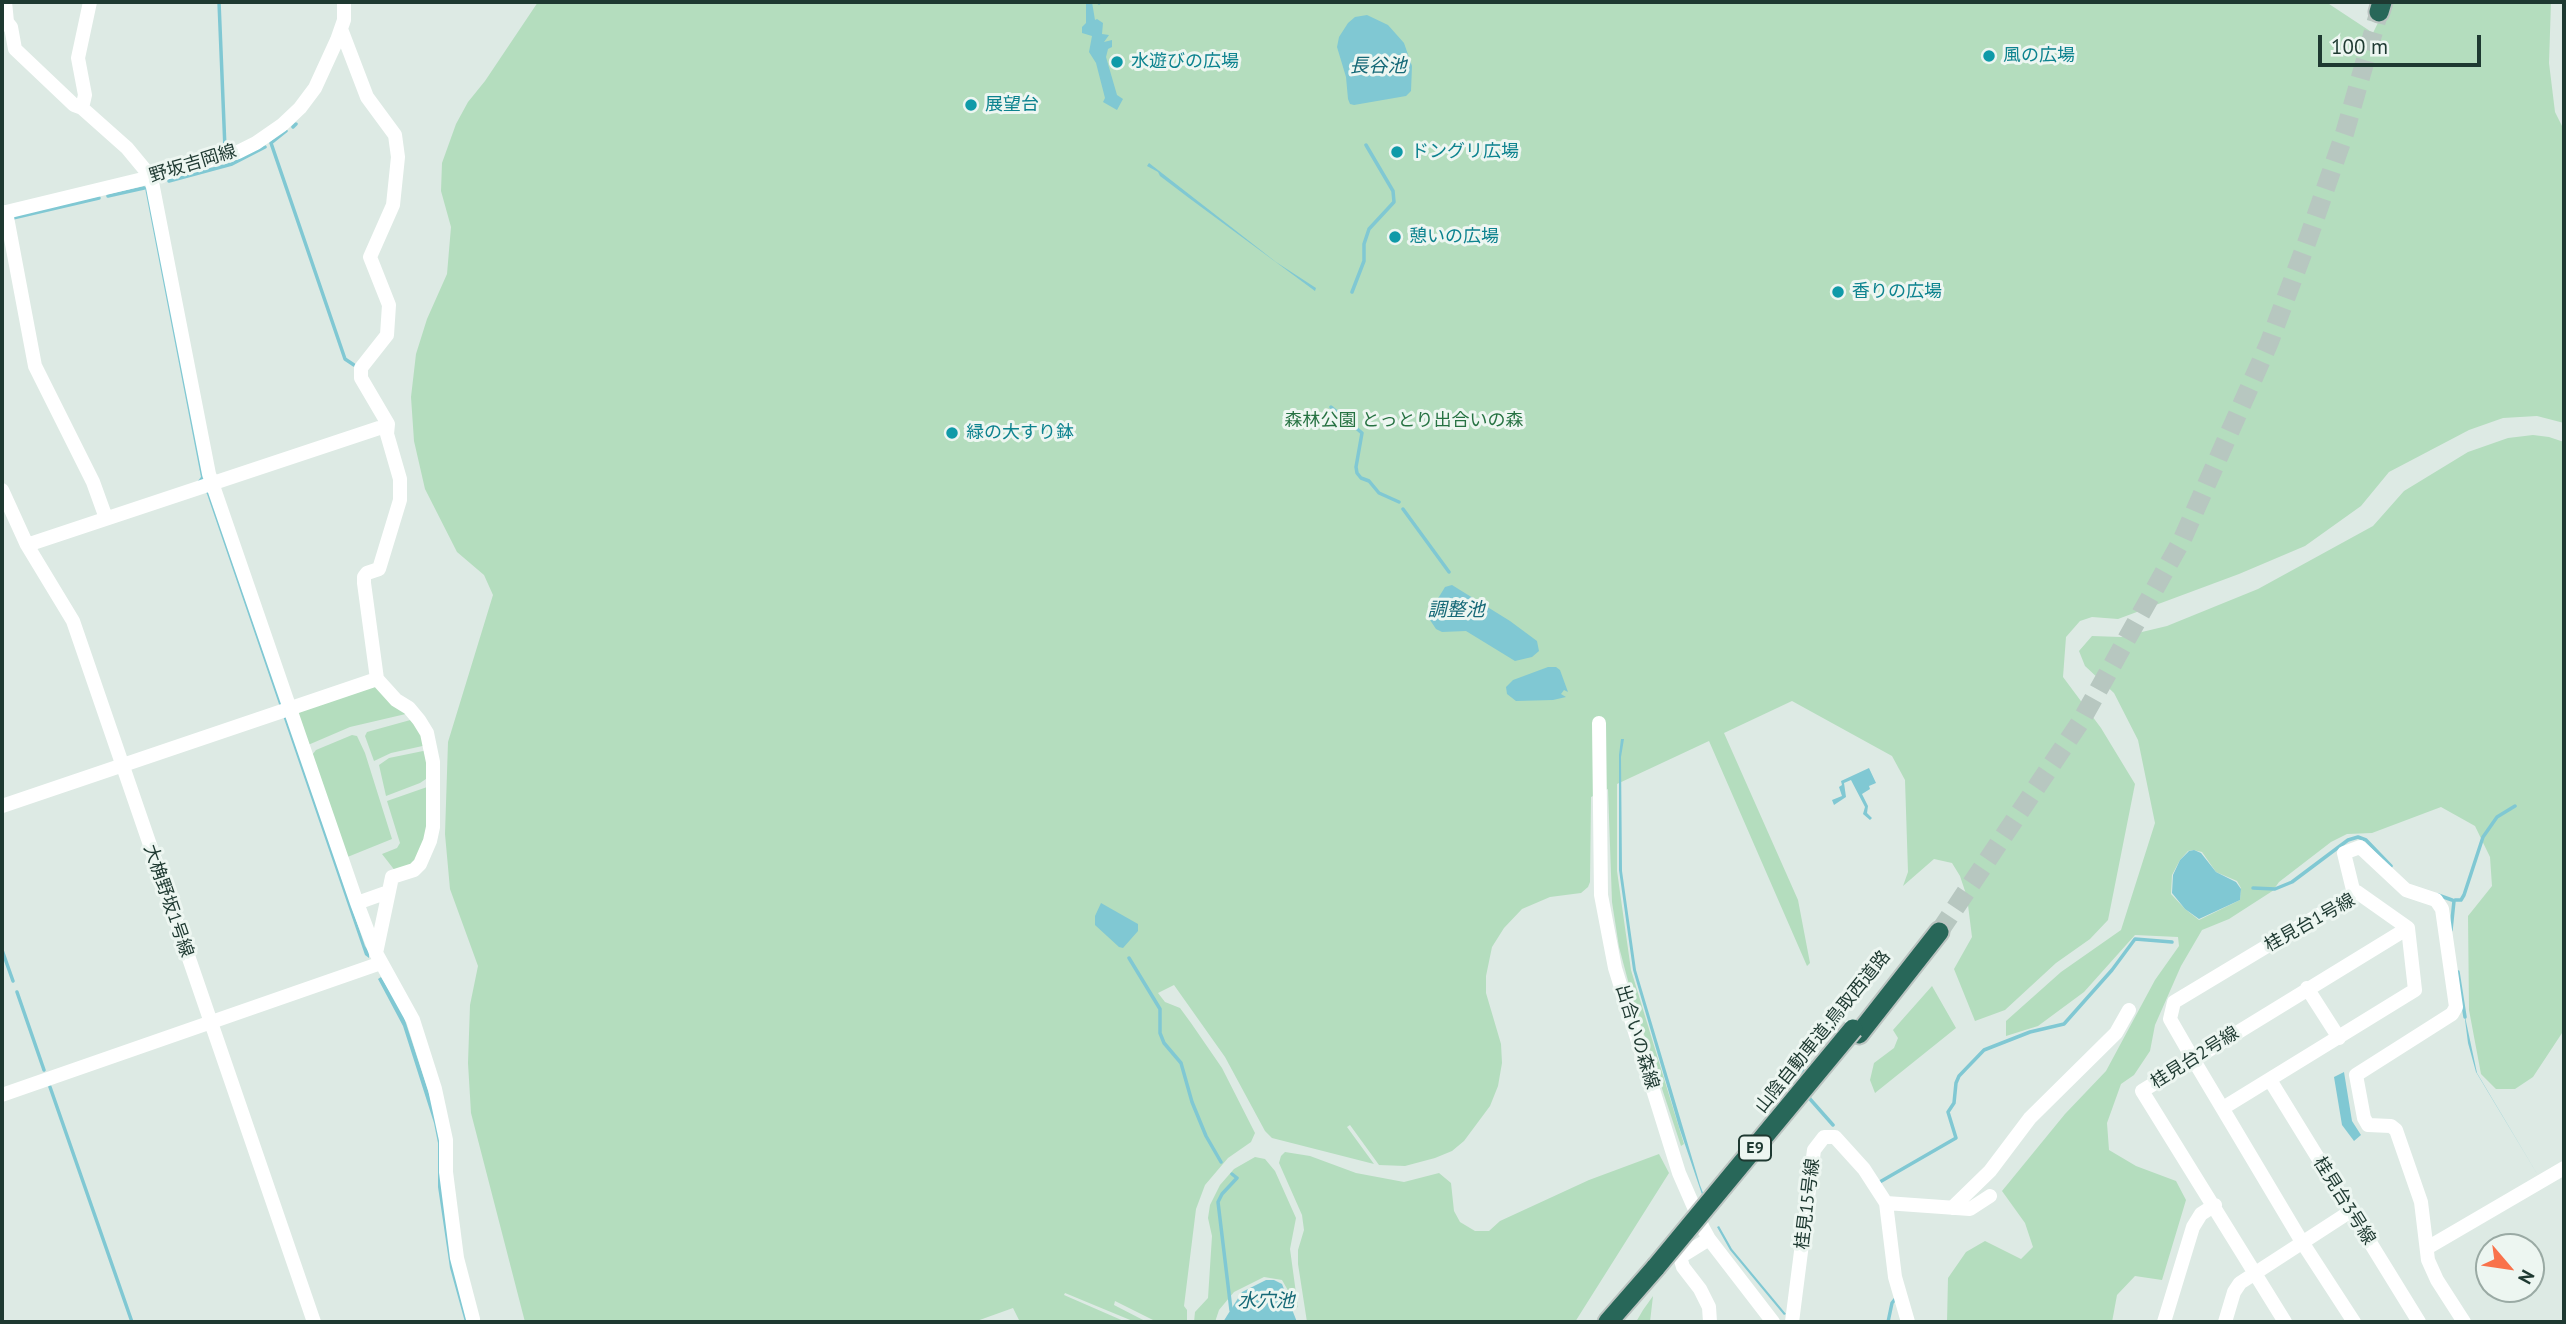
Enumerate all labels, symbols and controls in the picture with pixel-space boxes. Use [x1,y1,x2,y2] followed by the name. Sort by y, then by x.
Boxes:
[2321,21,2484,65] scale bar
[2331,33,2388,60] text: 100 m
[2003,45,2075,67] place label: 風の広場
[1981,48,1997,64] marker: 風の広場
[1131,51,1239,73] place label: 水遊びの広場
[1109,54,1125,70] marker: 水遊びの広場
[1350,56,1406,78] water label: 長谷池
[985,94,1039,116] place label: 展望台
[963,97,979,113] marker: 展望台
[147,141,239,187] street label: 野坂吉岡線
[1411,141,1519,163] place label: ドングリ広場
[1389,144,1405,160] marker: ドングリ広場
[1409,226,1499,248] place label: 憩いの広場
[1387,229,1403,245] marker: 憩いの広場
[1852,281,1942,303] place label: 香りの広場
[1830,284,1846,300] marker: 香りの広場
[1285,410,1523,432] park label: 森林公園 とっとり出合いの森
[966,422,1074,444] place label: 緑の大すり鉢
[944,425,960,441] marker: 緑の大すり鉢
[1428,600,1484,622] water label: 調整池
[139,842,197,960] street label: 大桷野坂1号線
[2261,889,2359,957] street label: 桂見台1号線
[1751,946,1895,1118] street label: 山陰自動車道;鳥取西道路
[1611,982,1663,1092] street label: 出合いの森線
[2147,1022,2243,1094] street label: 桂見台2号線
[1739,1136,1771,1160] road number: E9
[2308,1153,2380,1249] street label: 桂見台3号線
[1792,1157,1824,1251] street label: 桂見15号線
[2475,1233,2545,1303] north arrow
[2513,1266,2540,1288] text: N
[1238,1291,1294,1313] water label: 水穴池

